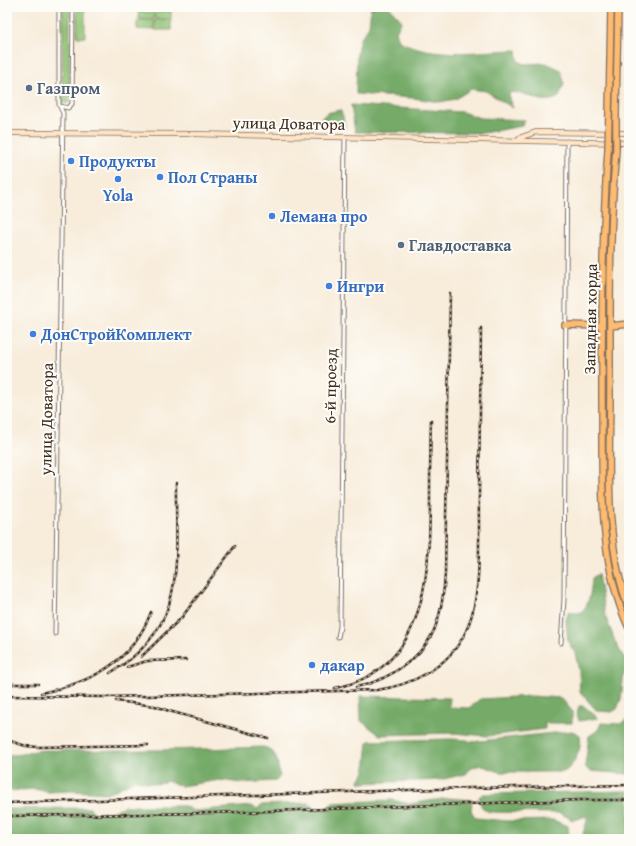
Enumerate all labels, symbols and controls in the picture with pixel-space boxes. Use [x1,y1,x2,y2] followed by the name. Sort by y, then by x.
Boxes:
[37,76,100,100] place label: Газпром
[24,83,34,93] marker: Газпром
[231,110,346,136] street label: улица Доватора
[79,149,156,173] place label: Продукты
[66,156,76,166] marker: Продукты
[168,165,258,189] place label: Пол Страны
[155,172,165,182] marker: Пол Страны
[113,174,123,184] marker: Yola
[103,183,134,207] place label: Yola
[280,204,368,228] place label: Лемана про
[267,211,277,221] marker: Лемана про
[409,233,512,257] place label: Главдоставка
[396,240,406,250] marker: Главдоставка
[577,263,603,375] street label: Западная хорда
[337,274,384,298] place label: Ингри
[324,281,334,291] marker: Ингри
[40,322,192,346] place label: ДонСтройКомплект
[28,329,38,339] marker: ДонСтройКомплект
[317,348,343,424] street label: 6-й проезд
[33,362,59,477] street label: улица Доватора
[320,653,365,677] place label: дакар
[307,660,317,670] marker: дакар

